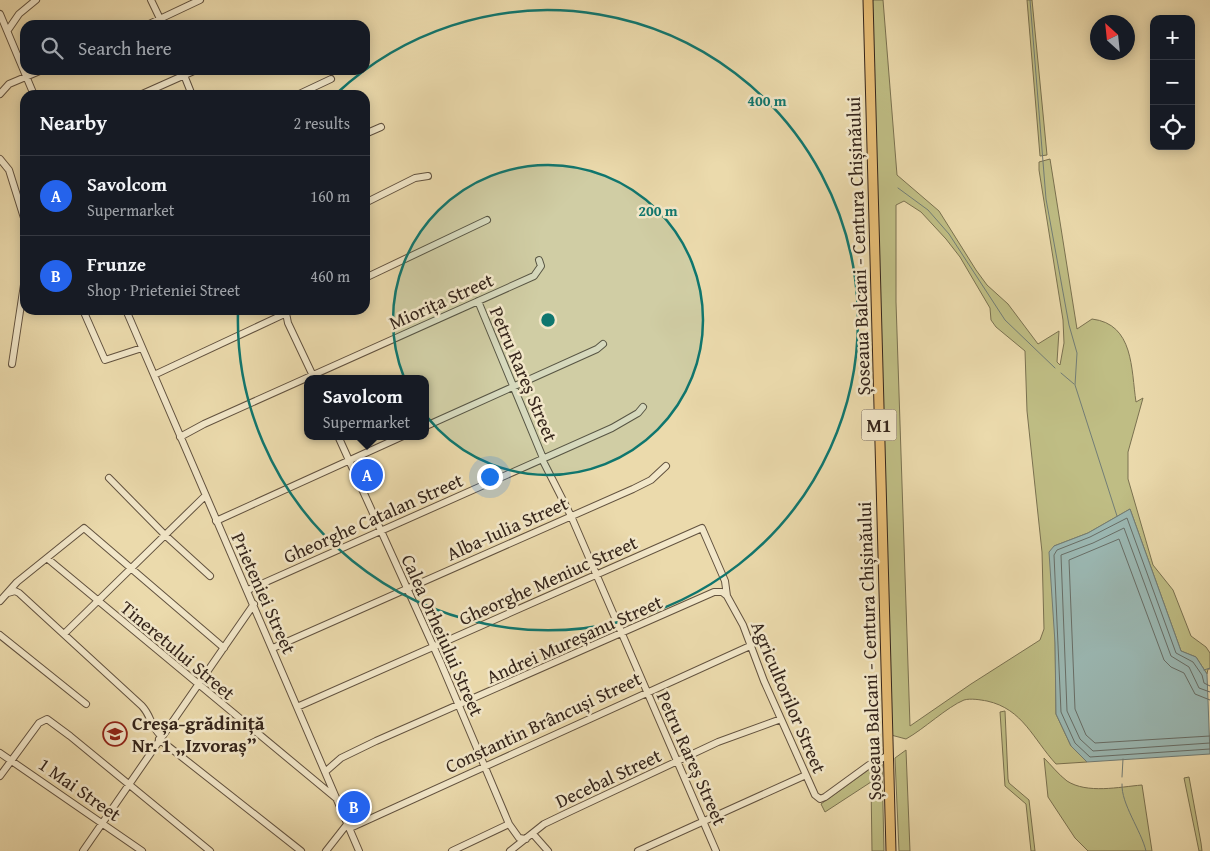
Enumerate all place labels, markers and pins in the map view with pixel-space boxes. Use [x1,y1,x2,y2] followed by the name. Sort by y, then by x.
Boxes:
[539,311,557,329] centre of rings
[351,456,383,494] pin: A
[132,709,265,759] place label: Creșa-grădiniță Nr. 1 „Izvoraș”
[102,721,128,747] school or university icon: Creșa-grădiniță Nr. 1 „Izvoraș”
[338,788,370,826] pin: B

